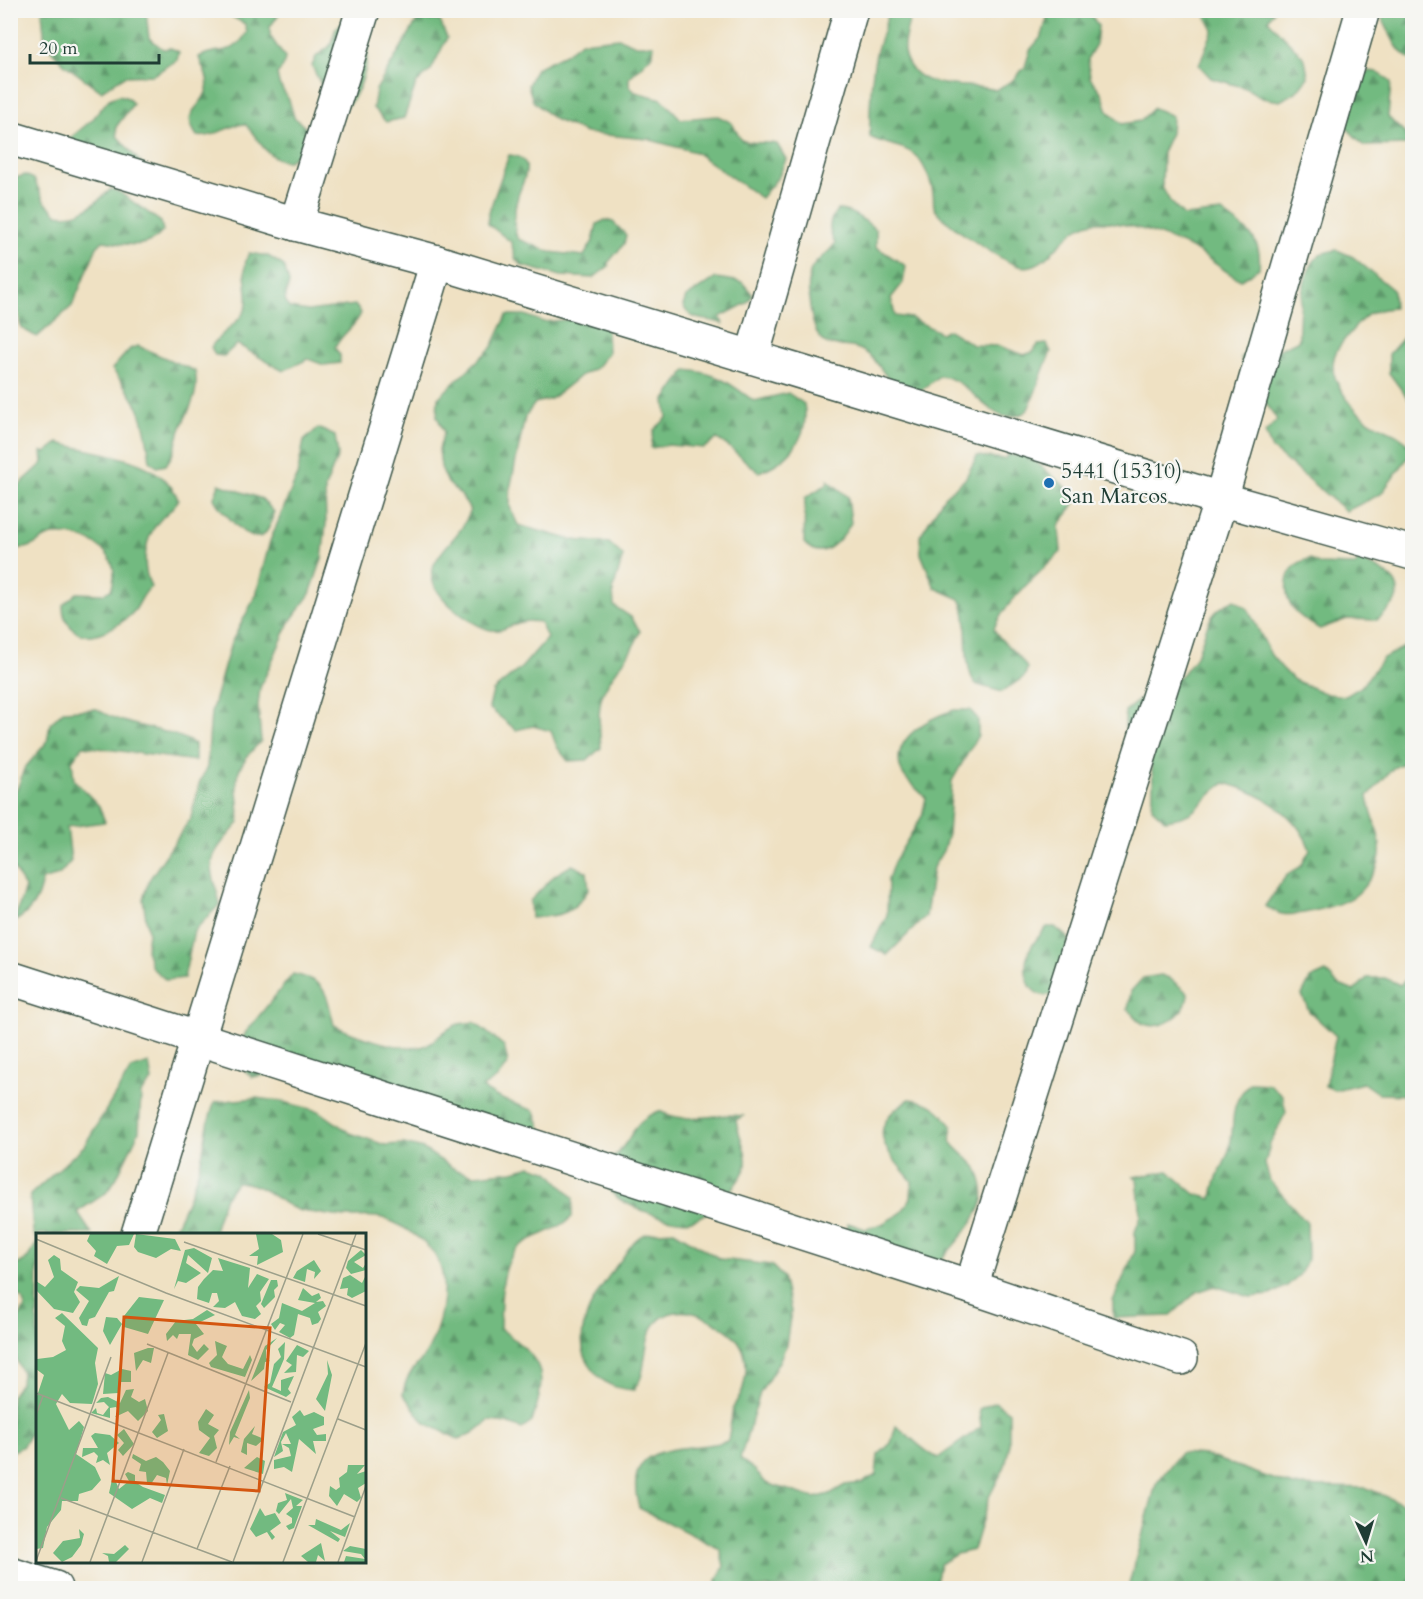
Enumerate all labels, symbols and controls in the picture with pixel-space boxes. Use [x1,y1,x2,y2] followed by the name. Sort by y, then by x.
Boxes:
[30,27,159,65] scale bar
[39,36,78,61] text: 20 m
[1061,456,1182,511] place label: 5441 (15310) San Marcos
[1042,476,1056,490] marker: 5441 (15310) San Marcos
[36,1233,366,1563] inset map
[1336,1512,1396,1572] north arrow
[1359,1545,1375,1567] text: N

